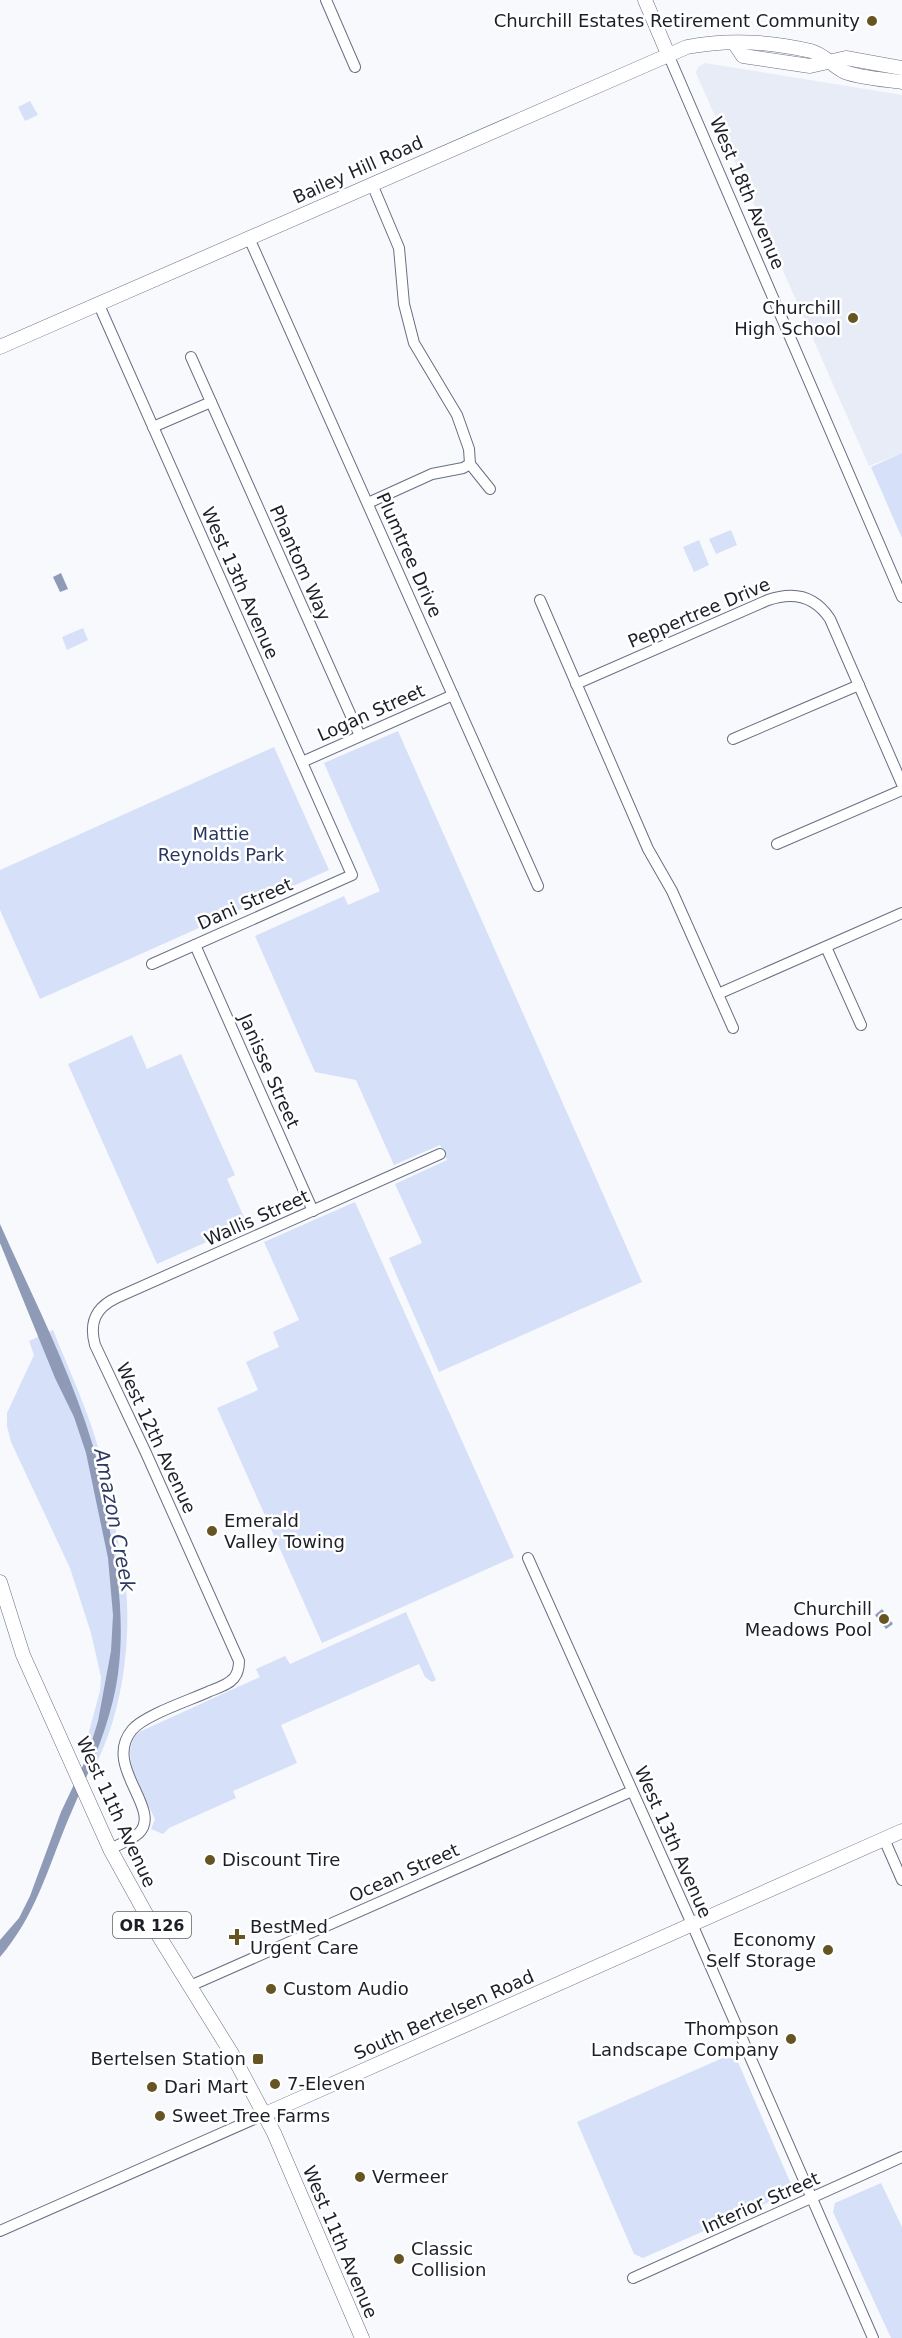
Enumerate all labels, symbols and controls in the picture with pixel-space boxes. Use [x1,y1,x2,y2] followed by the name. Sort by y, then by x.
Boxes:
[494,10,860,31] place label: Churchill Estates Retirement Community
[865,14,879,28] marker: Churchill Estates Retirement Community
[706,113,789,272] street label: West 18th Avenue
[289,131,426,208] street label: Bailey Hill Road
[734,297,841,339] place label: Churchill High School
[846,311,860,325] marker: Churchill High School
[372,489,446,621] street label: Plumtree Drive
[266,502,335,624] street label: Phantom Way
[198,504,283,662] street label: West 13th Avenue
[624,573,773,652] street label: Peppertree Drive
[314,680,428,746] street label: Logan Street
[158,823,285,865] park label: Mattie Reynolds Park
[194,873,296,934] street label: Dani Street
[234,1009,304,1131] street label: Janisse Street
[201,1185,312,1250] street label: Wallis Street
[112,1359,201,1517] street label: West 12th Avenue
[89,1444,141,1595] water label: Amazon Creek
[224,1510,345,1552] place label: Emerald Valley Towing
[205,1524,219,1538] marker: Emerald Valley Towing
[745,1598,872,1640] place label: Churchill Meadows Pool
[877,1612,891,1626] marker: Churchill Meadows Pool
[72,1733,161,1891] street label: West 11th Avenue
[631,1763,716,1921] street label: West 13th Avenue
[346,1839,462,1906] street label: Ocean Street
[222,1849,340,1870] place label: Discount Tire
[203,1853,217,1867] marker: Discount Tire
[113,1912,191,1938] road number: OR 126
[250,1916,359,1958] place label: BestMed Urgent Care
[228,1928,246,1946] marker: BestMed Urgent Care
[706,1929,816,1971] place label: Economy Self Storage
[821,1943,835,1957] marker: Economy Self Storage
[351,1965,537,2064] street label: South Bertelsen Road
[283,1978,409,1999] place label: Custom Audio
[264,1982,278,1996] marker: Custom Audio
[591,2018,779,2060] place label: Thompson Landscape Company
[784,2032,798,2046] marker: Thompson Landscape Company
[90,2048,246,2069] place label: Bertelsen Station
[251,2052,265,2066] marker: Bertelsen Station
[287,2073,366,2094] place label: 7-Eleven
[164,2076,248,2097] place label: Dari Mart
[268,2077,282,2091] marker: 7-Eleven
[145,2080,159,2094] marker: Dari Mart
[172,2105,330,2126] place label: Sweet Tree Farms
[153,2109,167,2123] marker: Sweet Tree Farms
[299,2162,382,2321] street label: West 11th Avenue
[372,2166,449,2187] place label: Vermeer
[699,2167,823,2238] street label: Interior Street
[353,2170,367,2184] marker: Vermeer
[411,2238,486,2280] place label: Classic Collision
[392,2252,406,2266] marker: Classic Collision

